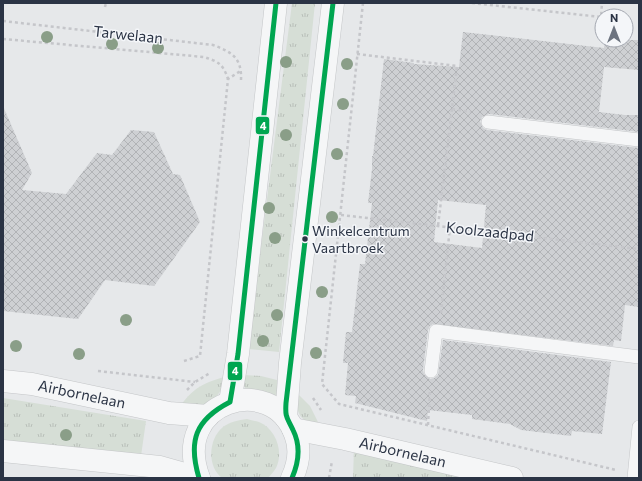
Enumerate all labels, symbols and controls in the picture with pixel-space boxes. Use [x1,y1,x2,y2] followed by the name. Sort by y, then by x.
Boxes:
[594,8,634,48] north arrow
[610,11,618,24] text: N
[92,21,164,47] street label: Tarwelaan
[255,116,270,135] line badge: 4
[260,119,267,132] text: 4
[445,217,535,245] street label: Koolzaadpad
[312,222,410,256] place label: Winkelcentrum Vaartbroek
[300,234,310,244] marker: Winkelcentrum Vaartbroek
[227,361,243,381] line badge: 4
[232,364,239,377] text: 4
[37,376,127,412] street label: Airbornelaan
[357,433,448,470] street label: Airbornelaan

